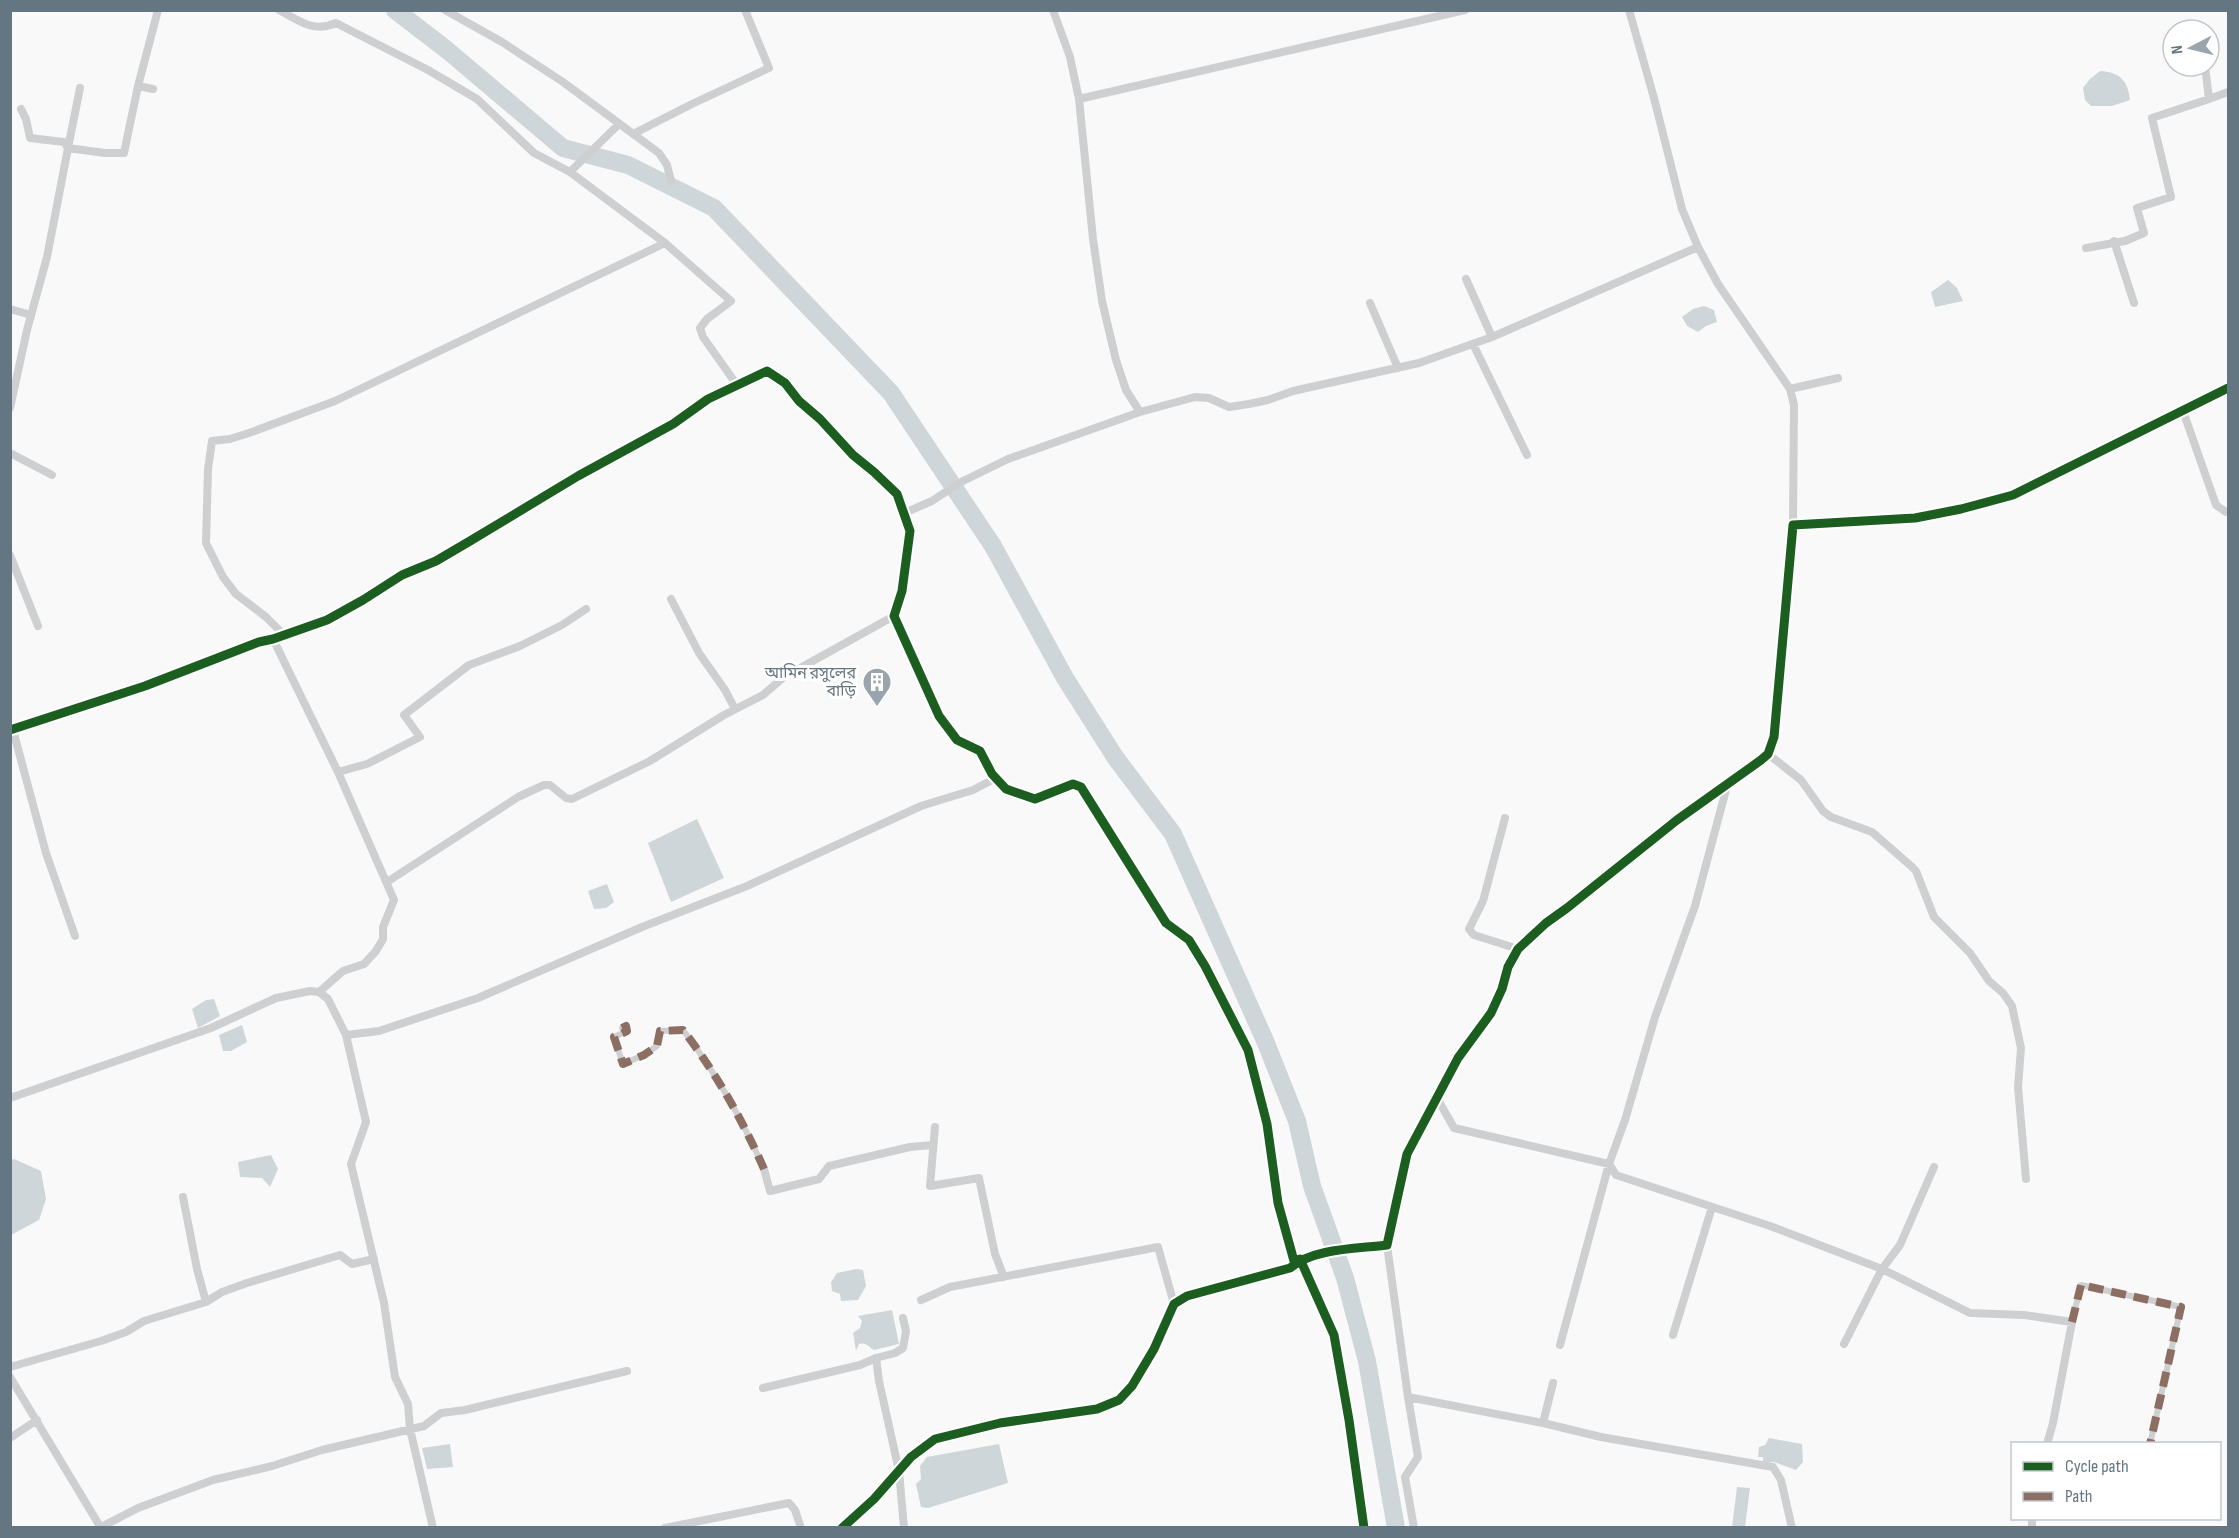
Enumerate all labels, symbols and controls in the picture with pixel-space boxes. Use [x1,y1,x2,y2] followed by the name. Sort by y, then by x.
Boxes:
[2161,18,2221,78] north arrow
[2168,44,2188,55] text: N
[764,663,857,701] place label: আমিন রসুলের বাড়ি
[861,666,893,708] building icon: আমিন রসুলের বাড়ি
[2011,1442,2221,1520] legend
[2065,1456,2129,1477] text: Cycle path
[2065,1486,2093,1507] text: Path

